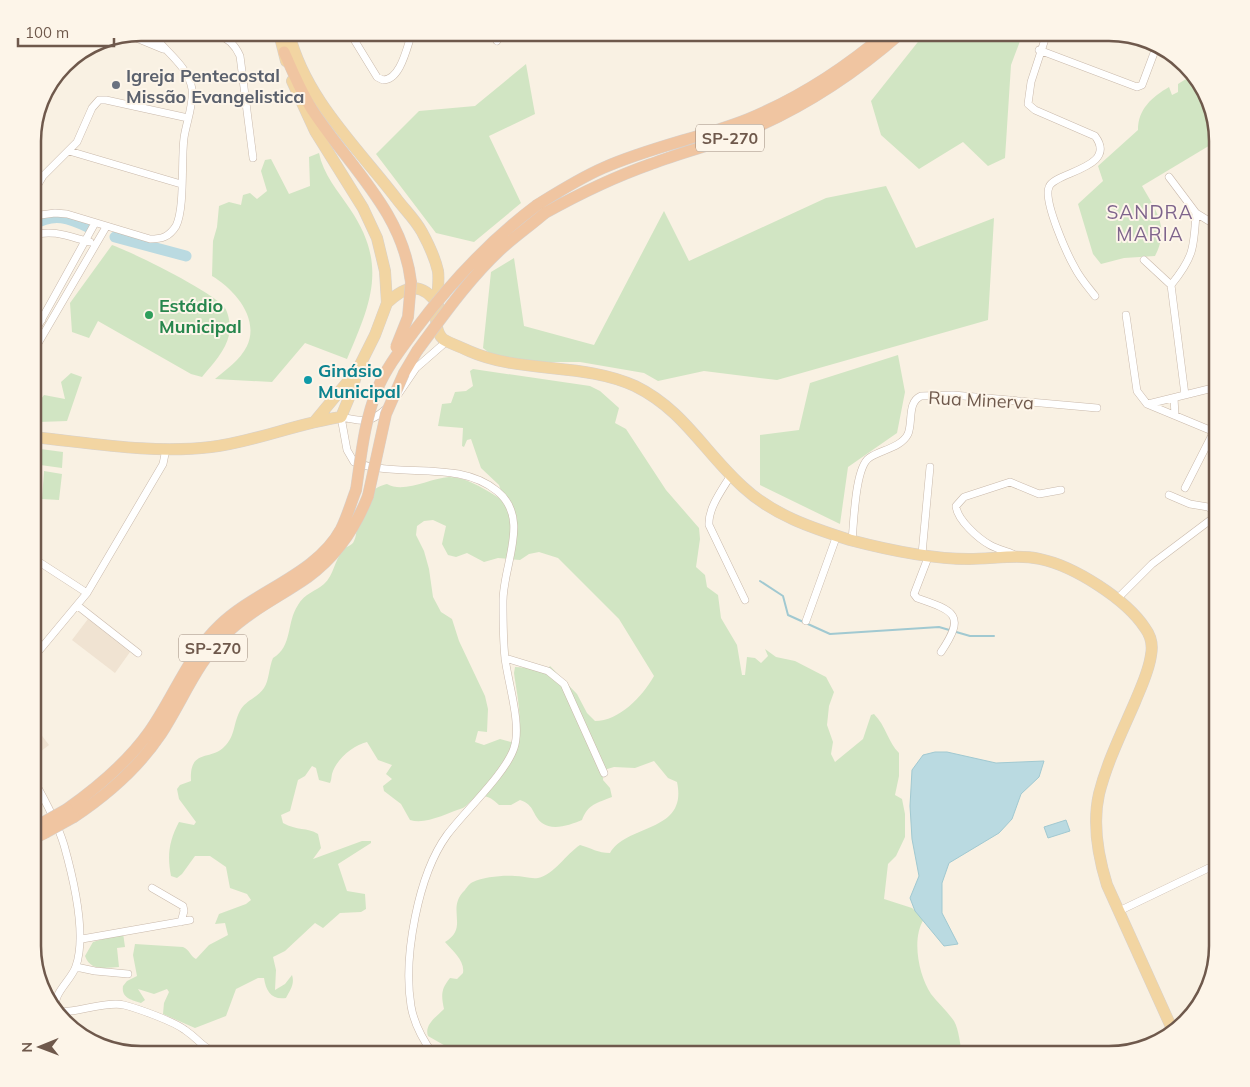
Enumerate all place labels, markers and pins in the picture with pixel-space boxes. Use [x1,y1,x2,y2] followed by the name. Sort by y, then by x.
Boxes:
[126,64,304,108] place label: Igreja Pentecostal Missão Evangelistica
[110,79,122,91] marker: Igreja Pentecostal Missão Evangelistica
[159,294,242,338] place label: Estádio Municipal
[143,309,155,321] marker: Estádio Municipal
[318,359,401,403] place label: Ginásio Municipal
[302,374,314,386] marker: Ginásio Municipal

